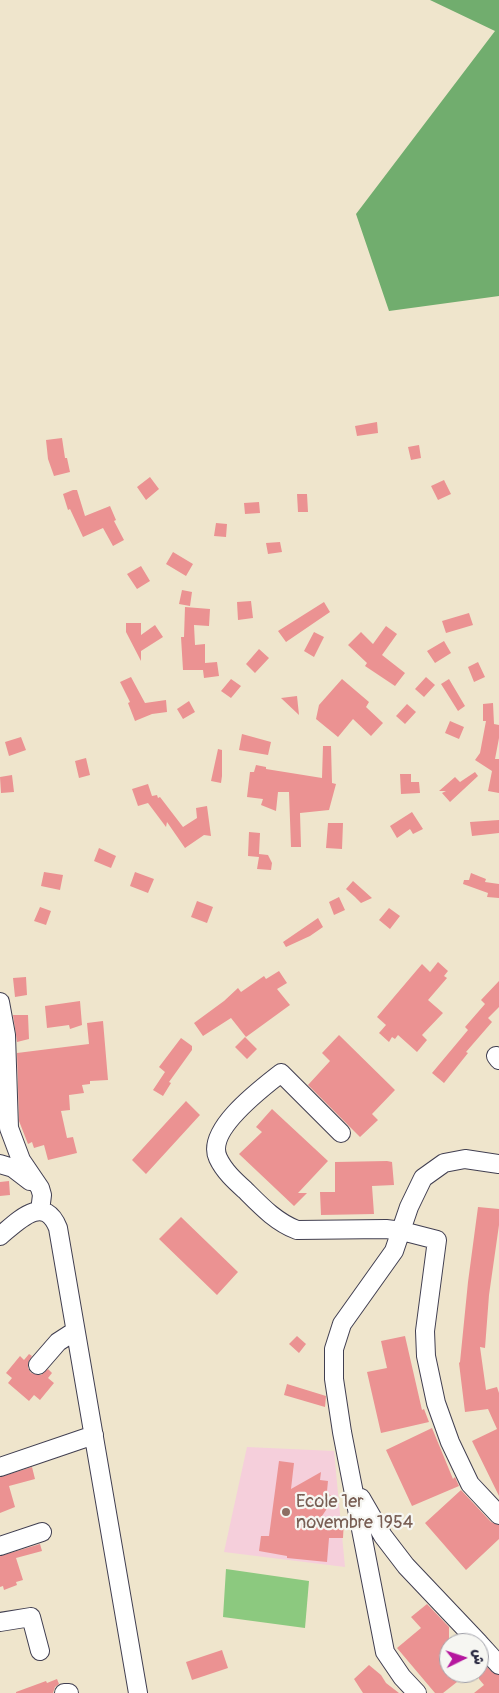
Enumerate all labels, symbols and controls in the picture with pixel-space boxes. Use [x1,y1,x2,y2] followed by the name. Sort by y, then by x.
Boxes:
[296,1491,413,1534] place label: Ecole 1er novembre 1954
[280,1506,292,1518] marker: Ecole 1er novembre 1954
[439,1633,489,1683] north arrow
[469,1649,487,1665] text: ش

